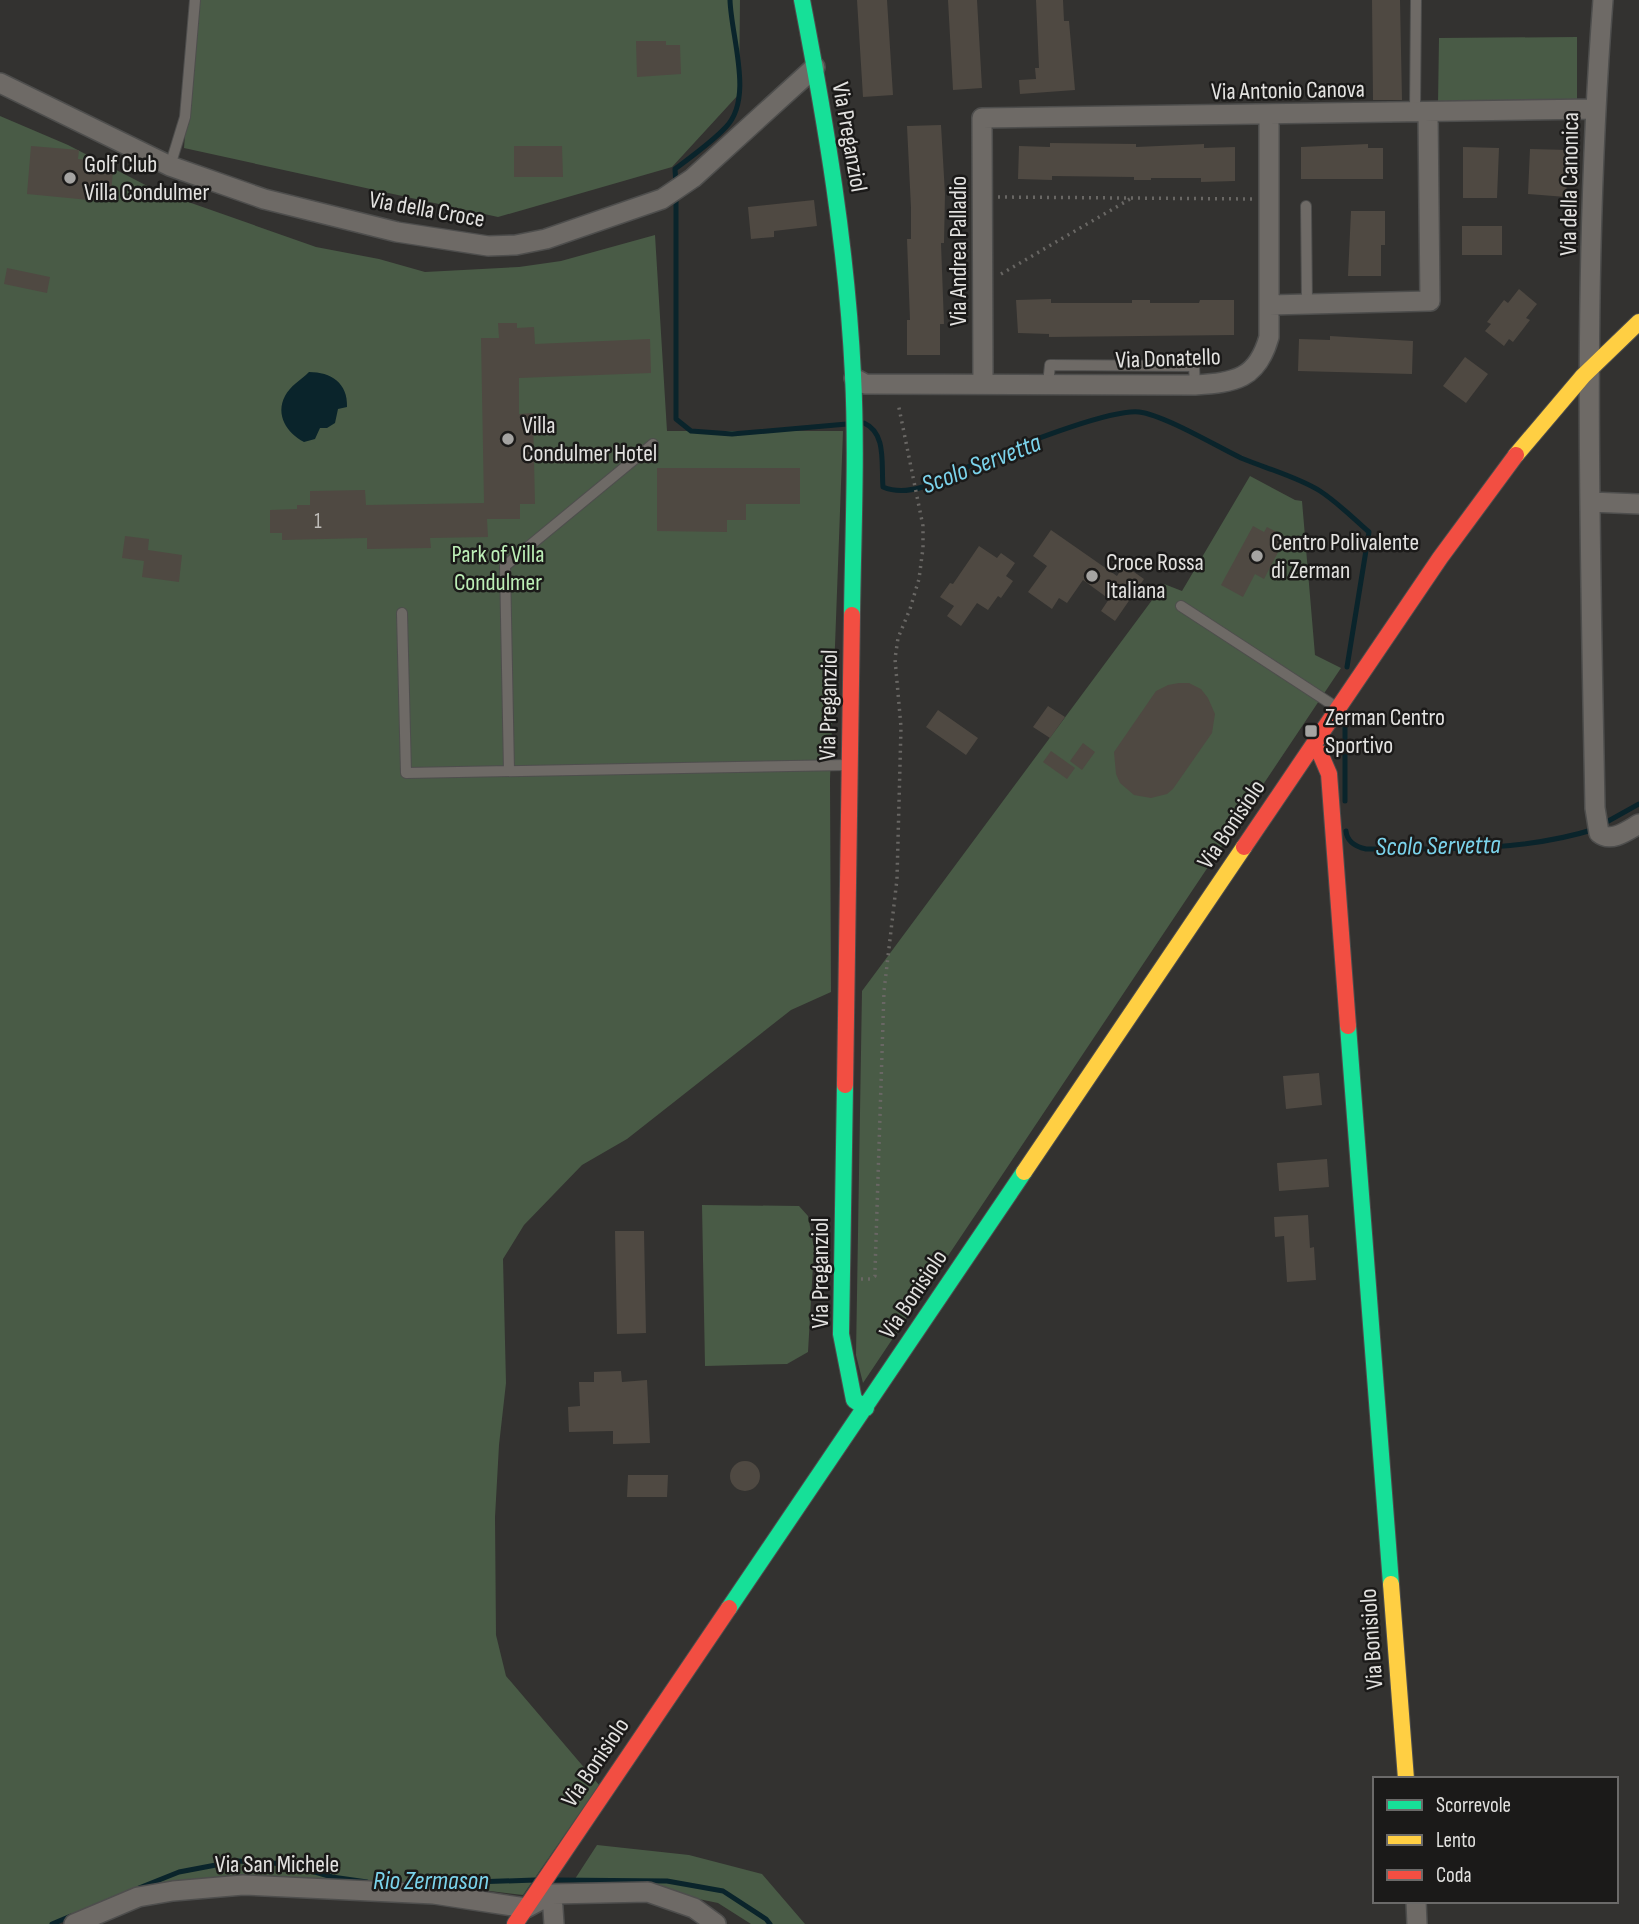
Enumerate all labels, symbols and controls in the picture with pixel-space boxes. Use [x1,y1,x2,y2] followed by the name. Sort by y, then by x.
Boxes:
[1211,75,1365,106] street label: Via Antonio Canova
[826,80,873,194] street label: Via Preganziol
[1554,112,1585,256] street label: Via della Canonica
[84,150,209,207] place label: Golf Club Villa Condulmer
[62,170,78,186] marker: Golf Club Villa Condulmer
[944,176,973,326] street label: Via Andrea Palladio
[367,185,487,234] street label: Via della Croce
[1115,342,1221,375] street label: Via Donatello
[522,411,657,468] place label: Villa Condulmer Hotel
[918,427,1046,501] water label: Scolo Servetta
[500,431,516,447] marker: Villa Condulmer Hotel
[314,509,322,534] house number: 1
[1271,528,1419,585] place label: Centro Polivalente di Zerman
[452,540,545,597] park label: Park of Villa Condulmer
[1106,548,1204,605] place label: Croce Rossa Italiana
[1249,548,1265,564] marker: Centro Polivalente di Zerman
[1084,568,1100,584] marker: Croce Rossa Italiana
[813,649,844,761] street label: Via Preganziol
[1325,703,1445,760] place label: Zerman Centro Sportivo
[1303,723,1319,739] marker: Zerman Centro Sportivo
[1191,774,1272,874] street label: Via Bonisiolo
[1375,830,1501,863] water label: Scolo Servetta
[806,1218,835,1328] street label: Via Preganziol
[873,1244,954,1344] street label: Via Bonisiolo
[1354,1587,1389,1690] street label: Via Bonisiolo
[555,1712,636,1812] street label: Via Bonisiolo
[1373,1777,1618,1903] legend
[1436,1793,1511,1818] text: Scorrevole
[1436,1828,1476,1853] text: Lento
[215,1850,339,1879] street label: Via San Michele
[1436,1863,1472,1888] text: Coda
[373,1866,489,1897] water label: Rio Zermason

